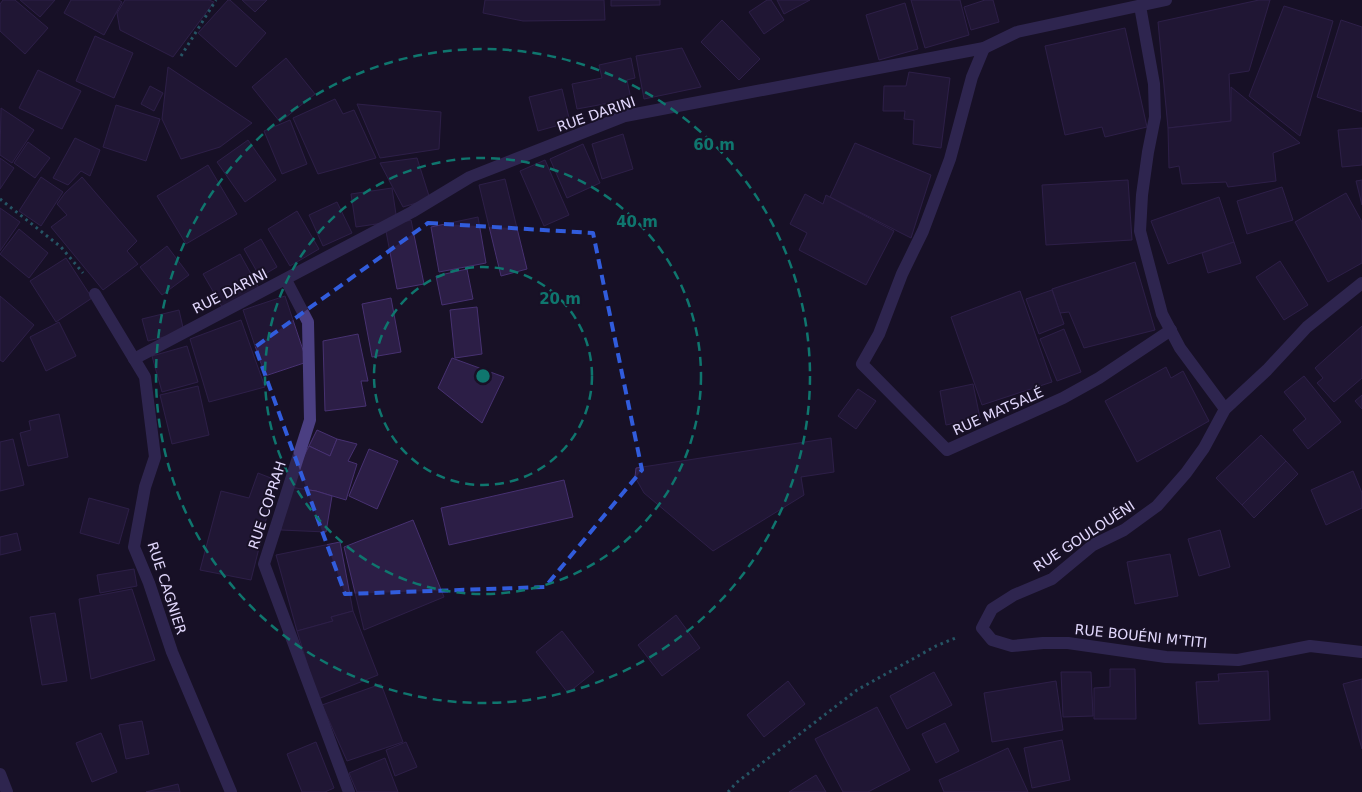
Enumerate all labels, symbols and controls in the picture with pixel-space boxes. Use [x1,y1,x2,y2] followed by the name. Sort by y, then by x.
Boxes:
[555,93,637,135] street label: RUE DARINI
[693,136,735,154] text: 60 m
[616,213,658,231] text: 40 m
[190,265,270,317] street label: RUE DARINI
[539,290,581,308] text: 20 m
[474,367,492,385] centre of rings
[950,384,1046,438] street label: RUE MATSALÉ
[245,459,289,551] street label: RUE COPRAH
[1030,497,1138,575] street label: RUE GOULOUÉNI
[144,540,190,637] street label: RUE CAGNIER
[1074,621,1208,651] street label: RUE BOUÉNI M'TITI

